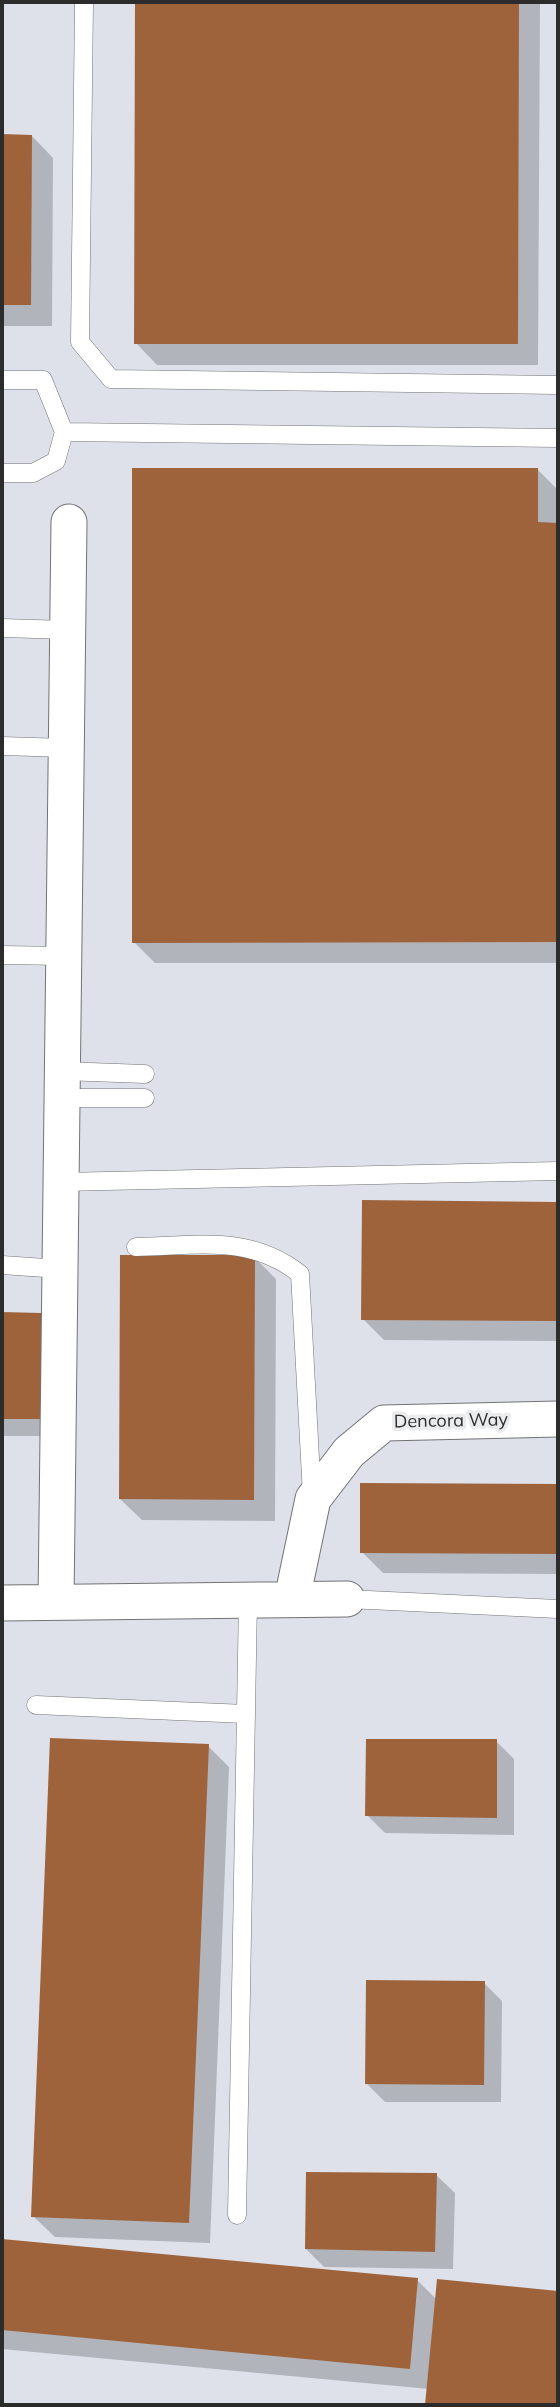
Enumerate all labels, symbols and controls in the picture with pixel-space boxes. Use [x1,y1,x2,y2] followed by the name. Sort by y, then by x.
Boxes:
[394,1409,508,1433] street label: Dencora Way

